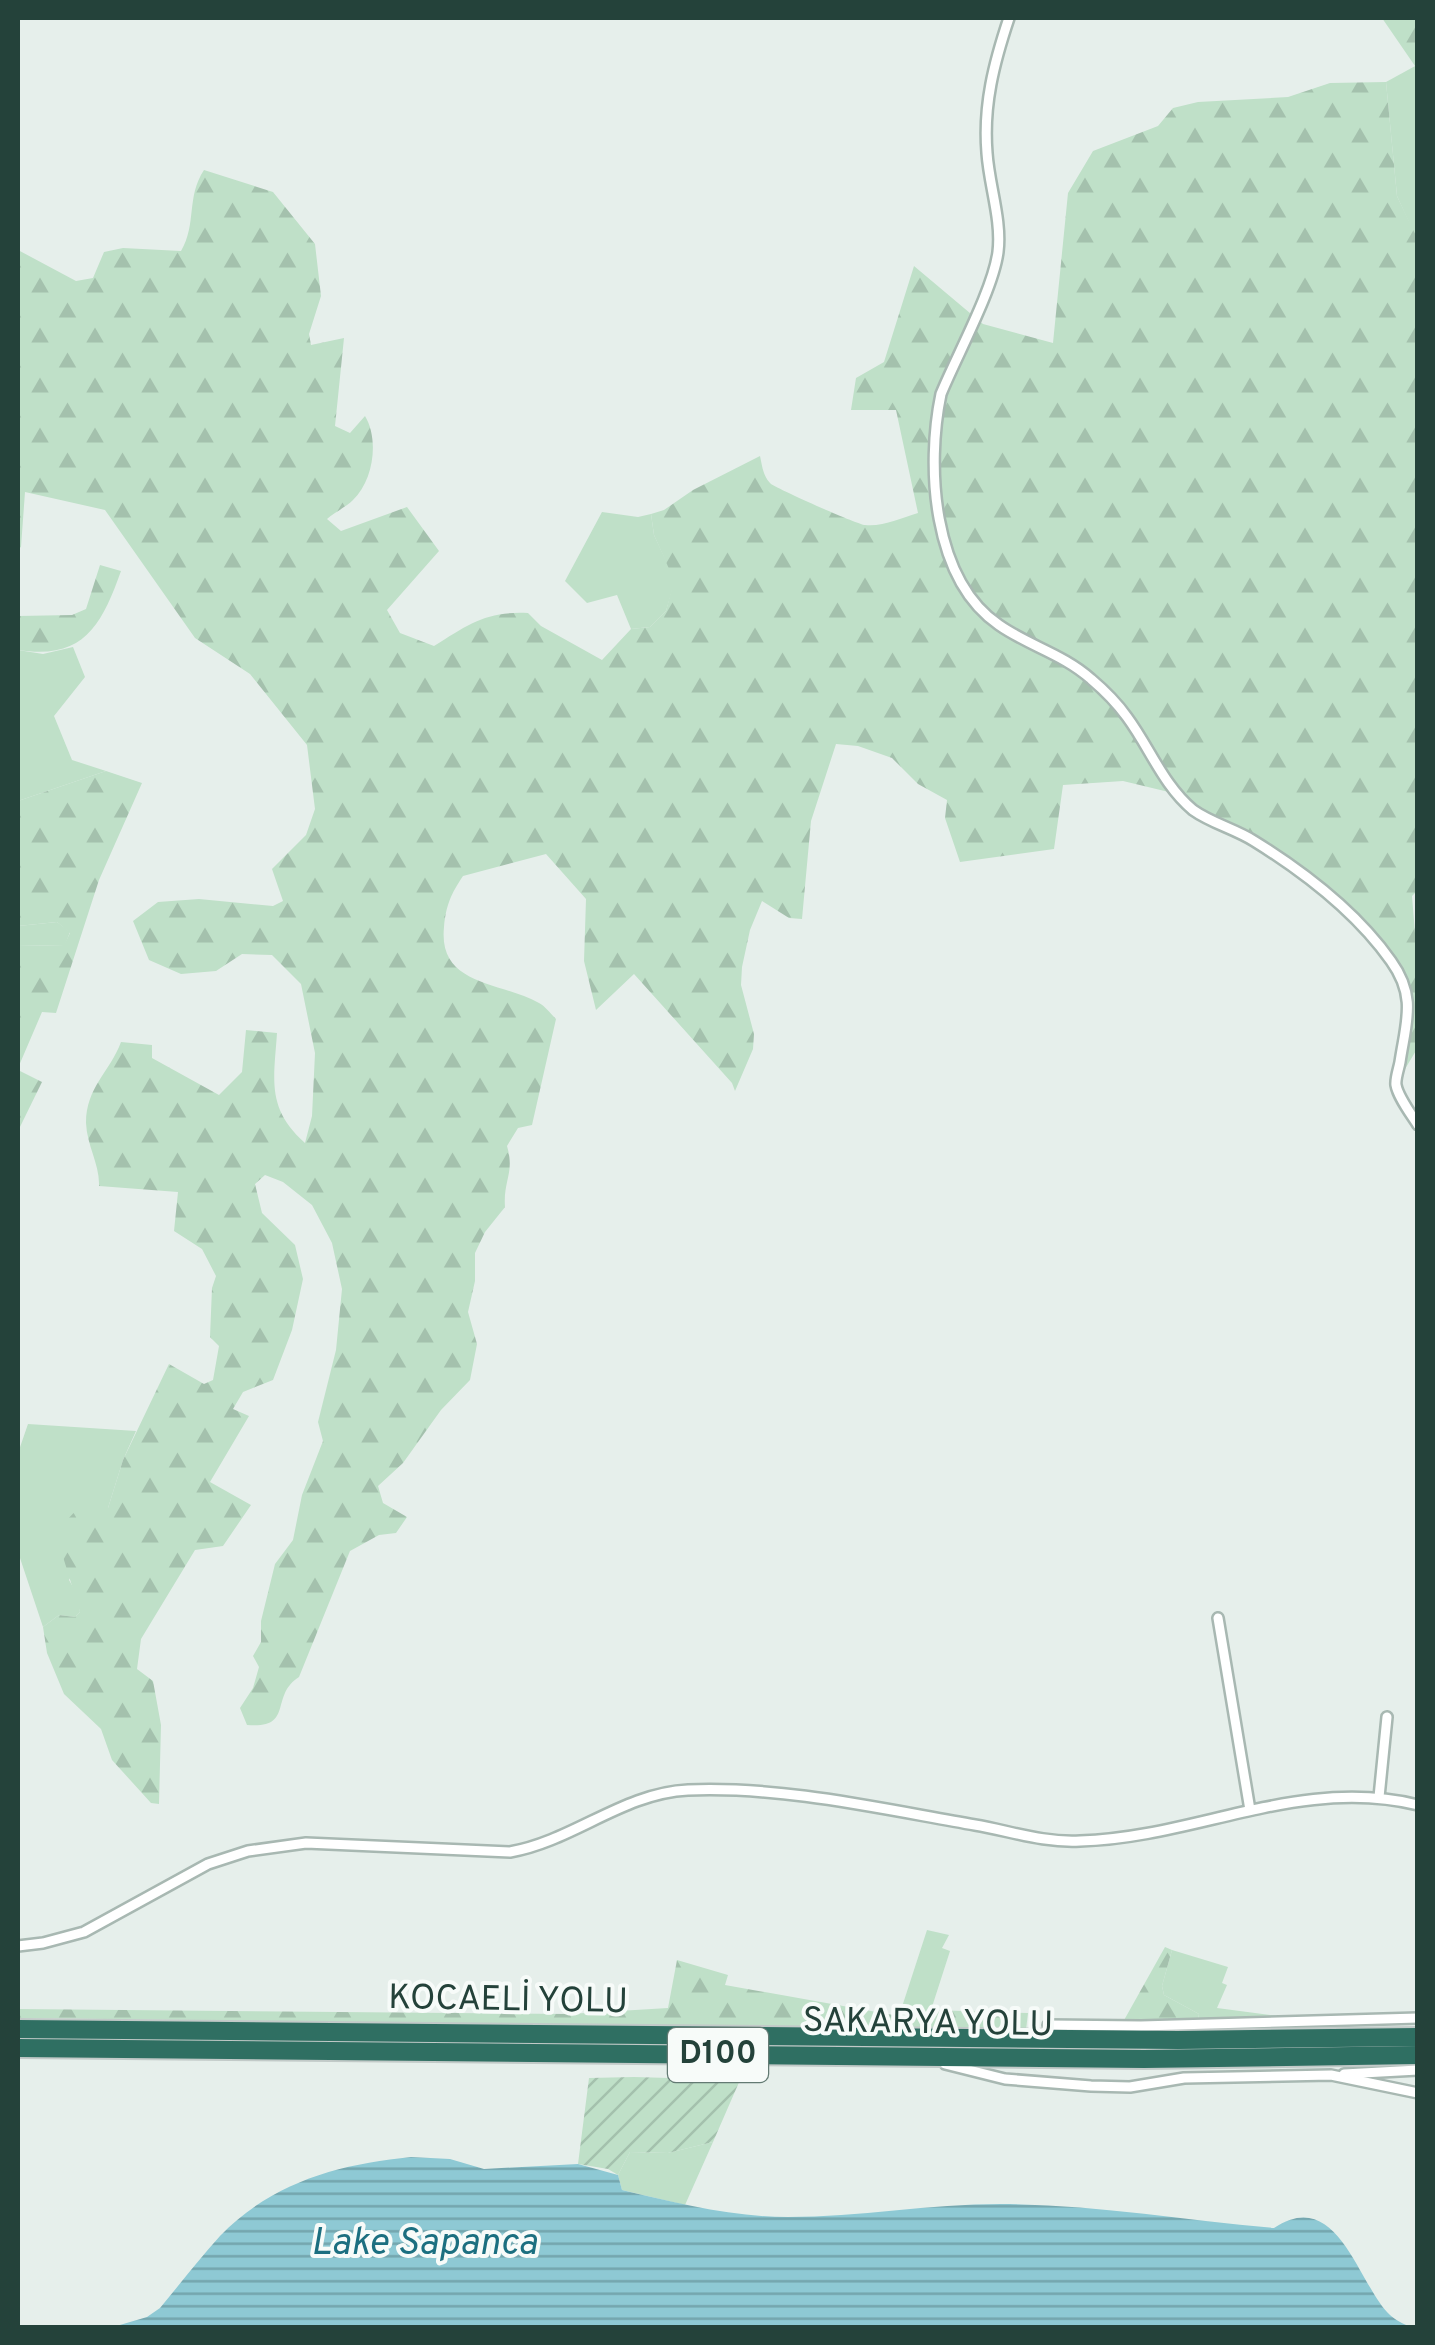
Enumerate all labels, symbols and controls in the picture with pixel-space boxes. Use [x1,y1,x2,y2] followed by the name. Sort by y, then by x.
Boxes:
[388,1977,628,2025] street label: KOCAELİ YOLU
[802,2000,1054,2048] street label: SAKARYA YOLU
[668,2028,768,2082] road number: D100
[311,2220,538,2269] water label: Lake Sapanca

